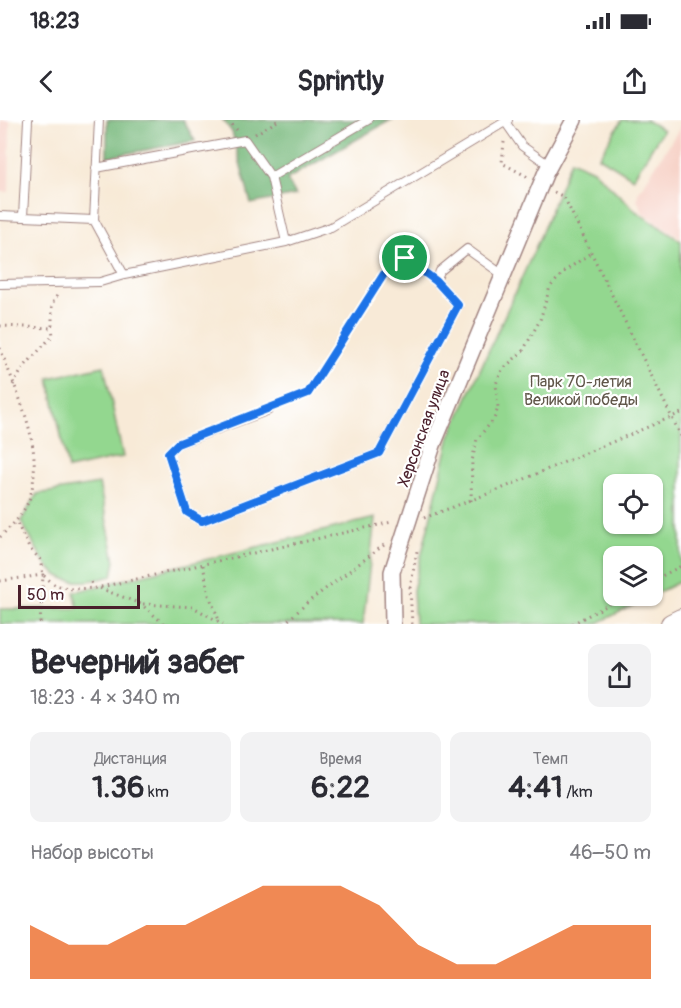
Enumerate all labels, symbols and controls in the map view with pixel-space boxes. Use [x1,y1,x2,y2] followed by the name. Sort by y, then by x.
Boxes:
[30,7,79,35] text: 18:23
[30,65,63,98] icon: back
[297,65,384,98] text: Sprintly
[618,65,651,98] icon: share
[379,232,430,283] pin
[388,241,421,274] icon: arrive
[393,367,454,490] street label: Херсонская улица
[524,372,638,410] park label: Парк 70-летия Великой победы
[603,474,663,606] map controls
[603,474,663,534] button: locate
[603,546,663,606] button: layers
[18,582,140,610] scale bar
[27,585,64,605] text: 50 m
[30,642,244,683] text: Вечерний забег
[588,644,651,707] button: share
[30,685,180,710] text: 18:23 · 4 × 340 m
[94,749,167,769] text: Дистанция
[319,749,362,769] text: Время
[533,749,568,769] text: Темп
[92,769,145,806] text: 1.36
[311,769,370,806] text: 6:22
[508,769,563,806] text: 4:41
[145,782,169,802] text: km
[563,782,593,802] text: /km
[30,840,154,865] text: Набор высоты
[569,840,651,865] text: 46–50 m

